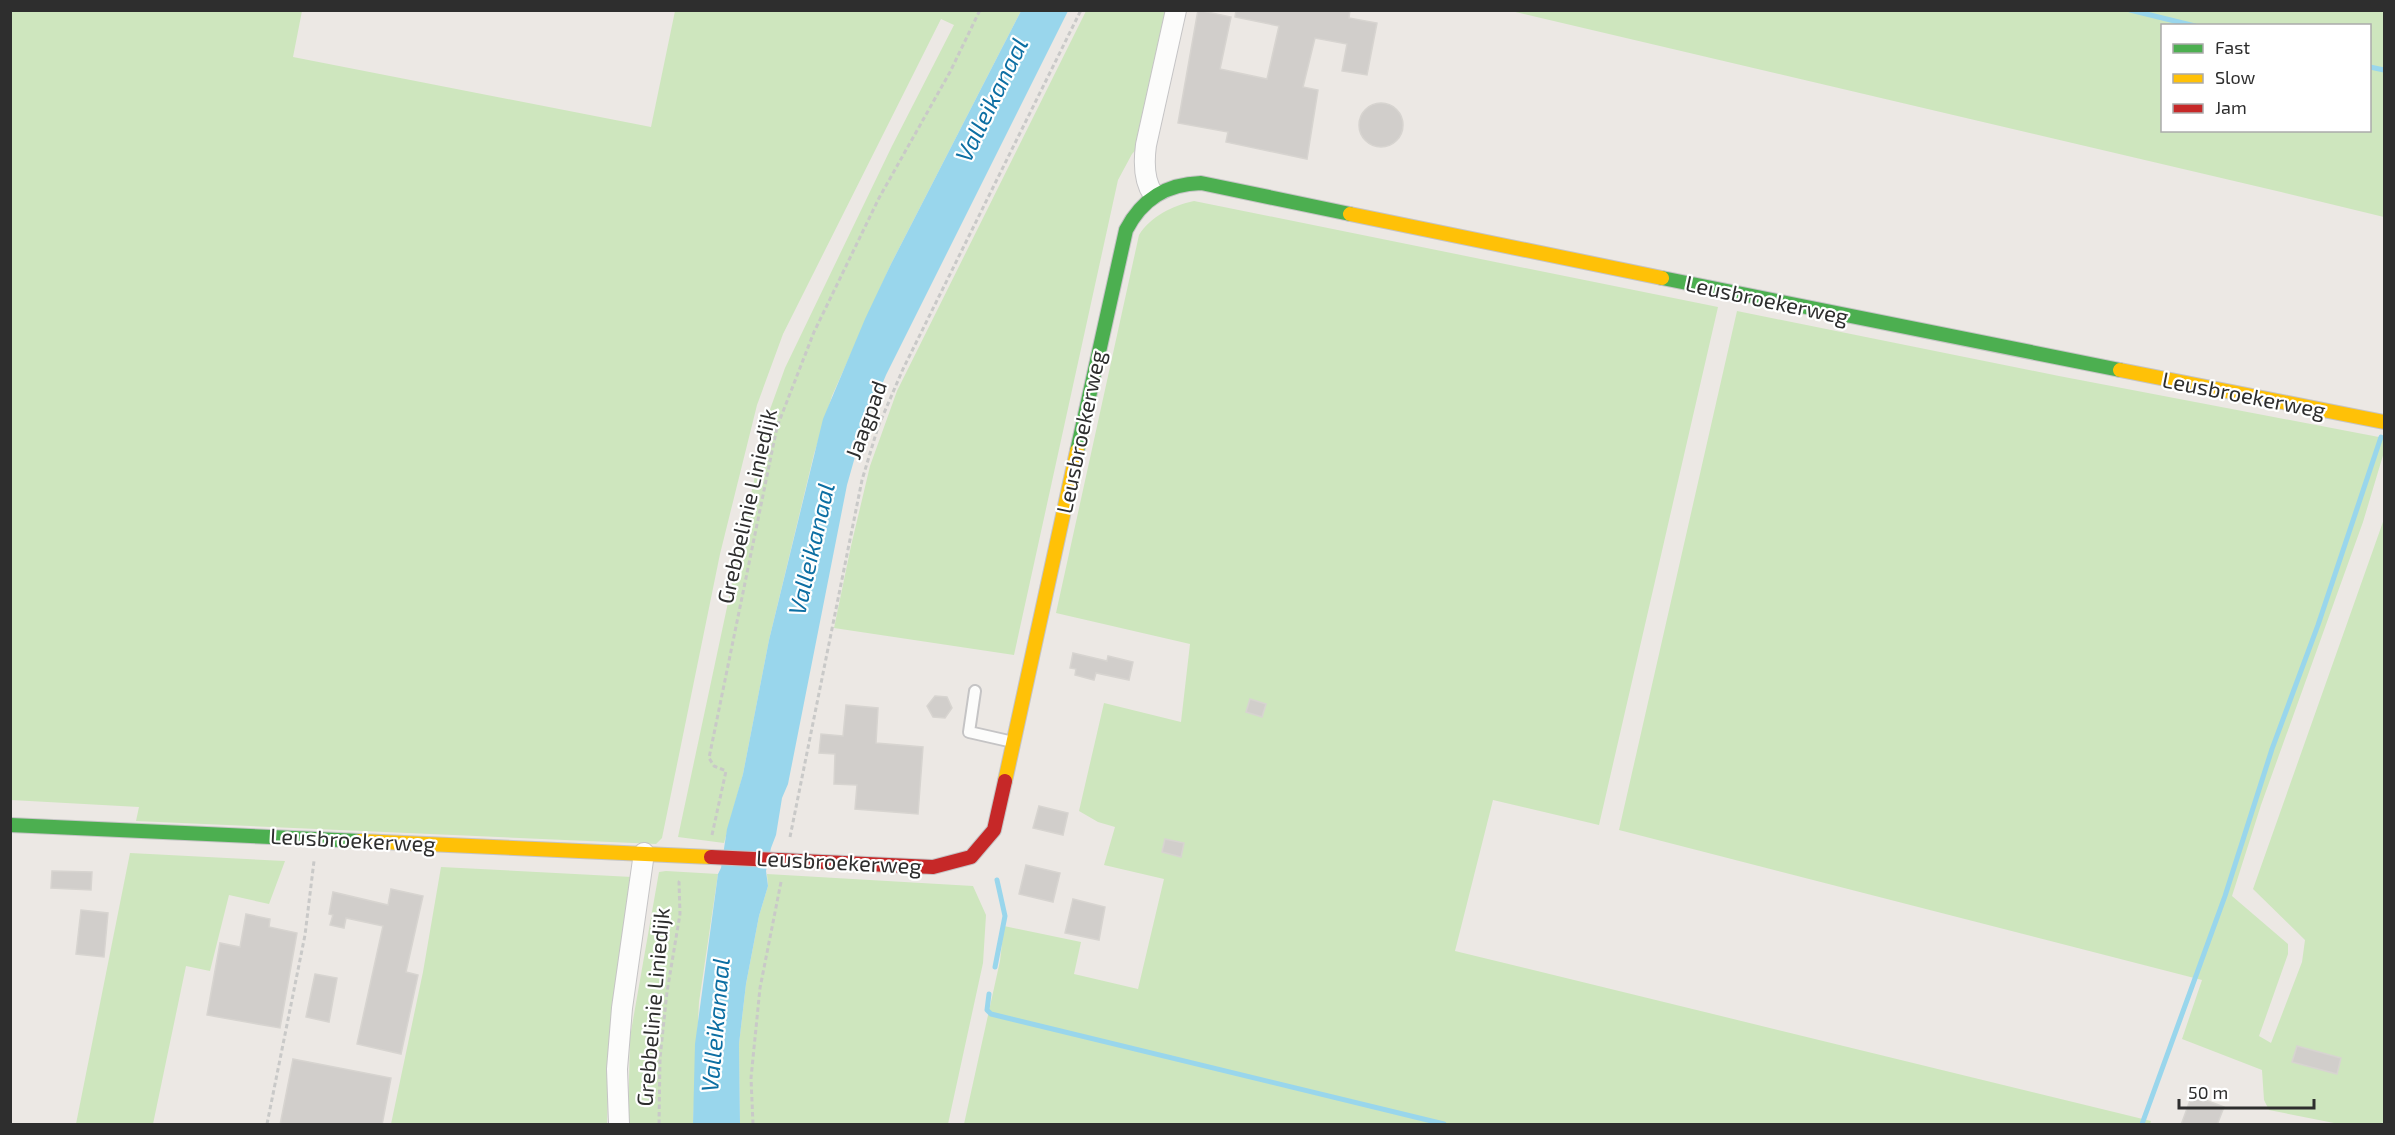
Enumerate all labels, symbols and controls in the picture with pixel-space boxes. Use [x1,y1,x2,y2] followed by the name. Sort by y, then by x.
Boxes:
[2161,24,2371,132] legend
[948,32,1033,166] water label: Valleikanaal
[2215,36,2250,58] text: Fast
[2215,66,2256,88] text: Slow
[2215,96,2247,118] text: Jam
[1683,269,1851,329] street label: Leusbroekerweg
[1050,348,1110,516] street label: Leusbroekerweg
[2160,365,2328,423] street label: Leusbroekerweg
[839,377,891,462] street label: Jaagpad
[711,406,782,606] street label: Grebbelinie Liniedijk
[781,480,840,618] water label: Valleikanaal
[270,822,437,856] street label: Leusbroekerweg
[756,844,923,878] street label: Leusbroekerweg
[630,906,675,1108] street label: Grebbelinie Liniedijk
[694,956,735,1093] water label: Valleikanaal
[2179,1072,2314,1110] scale bar
[2188,1081,2228,1103] text: 50 m

